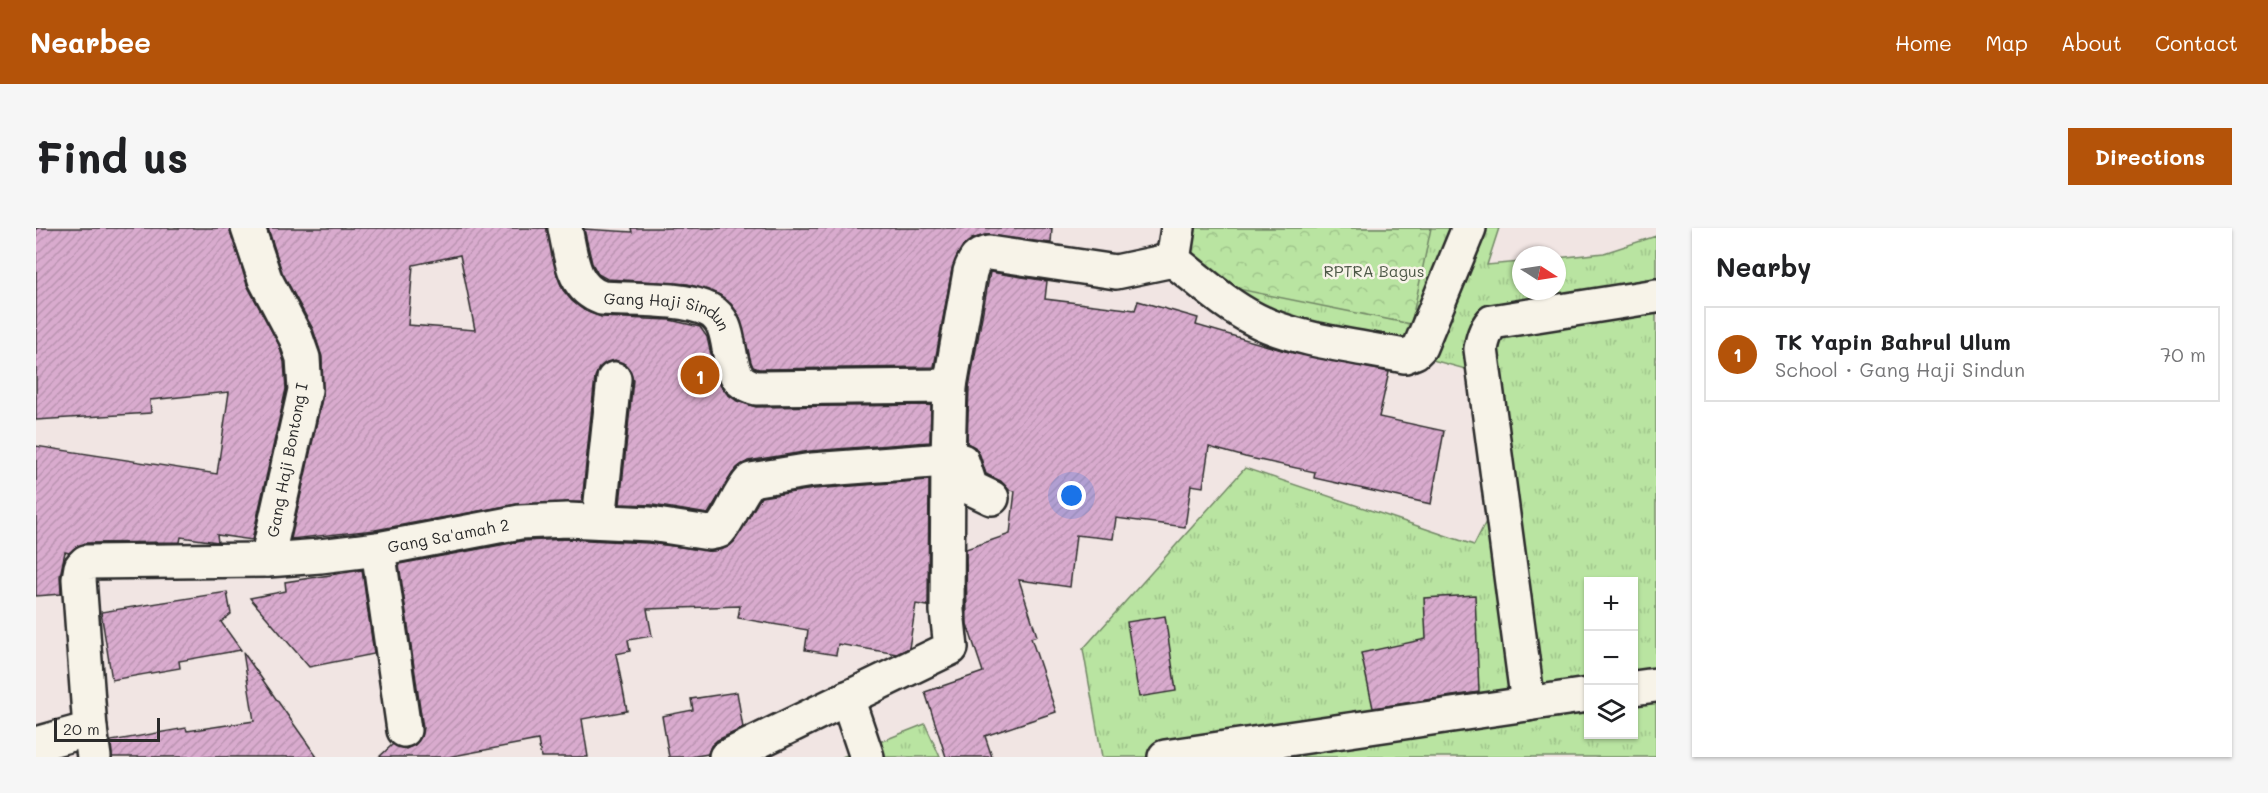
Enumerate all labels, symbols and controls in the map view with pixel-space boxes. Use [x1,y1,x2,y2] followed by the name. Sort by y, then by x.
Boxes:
[30,24,151,60] text: Nearbee
[1895,29,1952,56] text: Home
[1985,29,2028,56] text: Map
[2061,29,2122,56] text: About
[2155,29,2238,56] text: Contact
[2068,128,2232,185] button: Directions
[36,129,188,184] text: Find us
[1512,246,1566,300] north arrow
[1716,250,1811,284] text: Nearby
[1323,260,1425,281] park label: RPTRA Bagus
[603,287,735,334] street label: Gang Haji Sindun
[1775,327,2011,356] text: TK Yapin Bahrul Ulum
[1733,341,1742,367] text: 1
[2160,341,2206,367] text: 70 m
[680,352,720,398] pin: 1
[1775,356,2025,382] text: School · Gang Haji Sindun
[261,381,312,539] street label: Gang Haji Bontong I
[1057,481,1086,510] your location
[386,513,511,557] street label: Gang Sa'amah 2
[1584,577,1638,739] map controls
[1584,577,1638,631] button: +
[1584,631,1638,685] button: −
[1584,685,1638,739] button: layers
[54,715,160,742] scale bar
[63,718,100,739] text: 20 m

